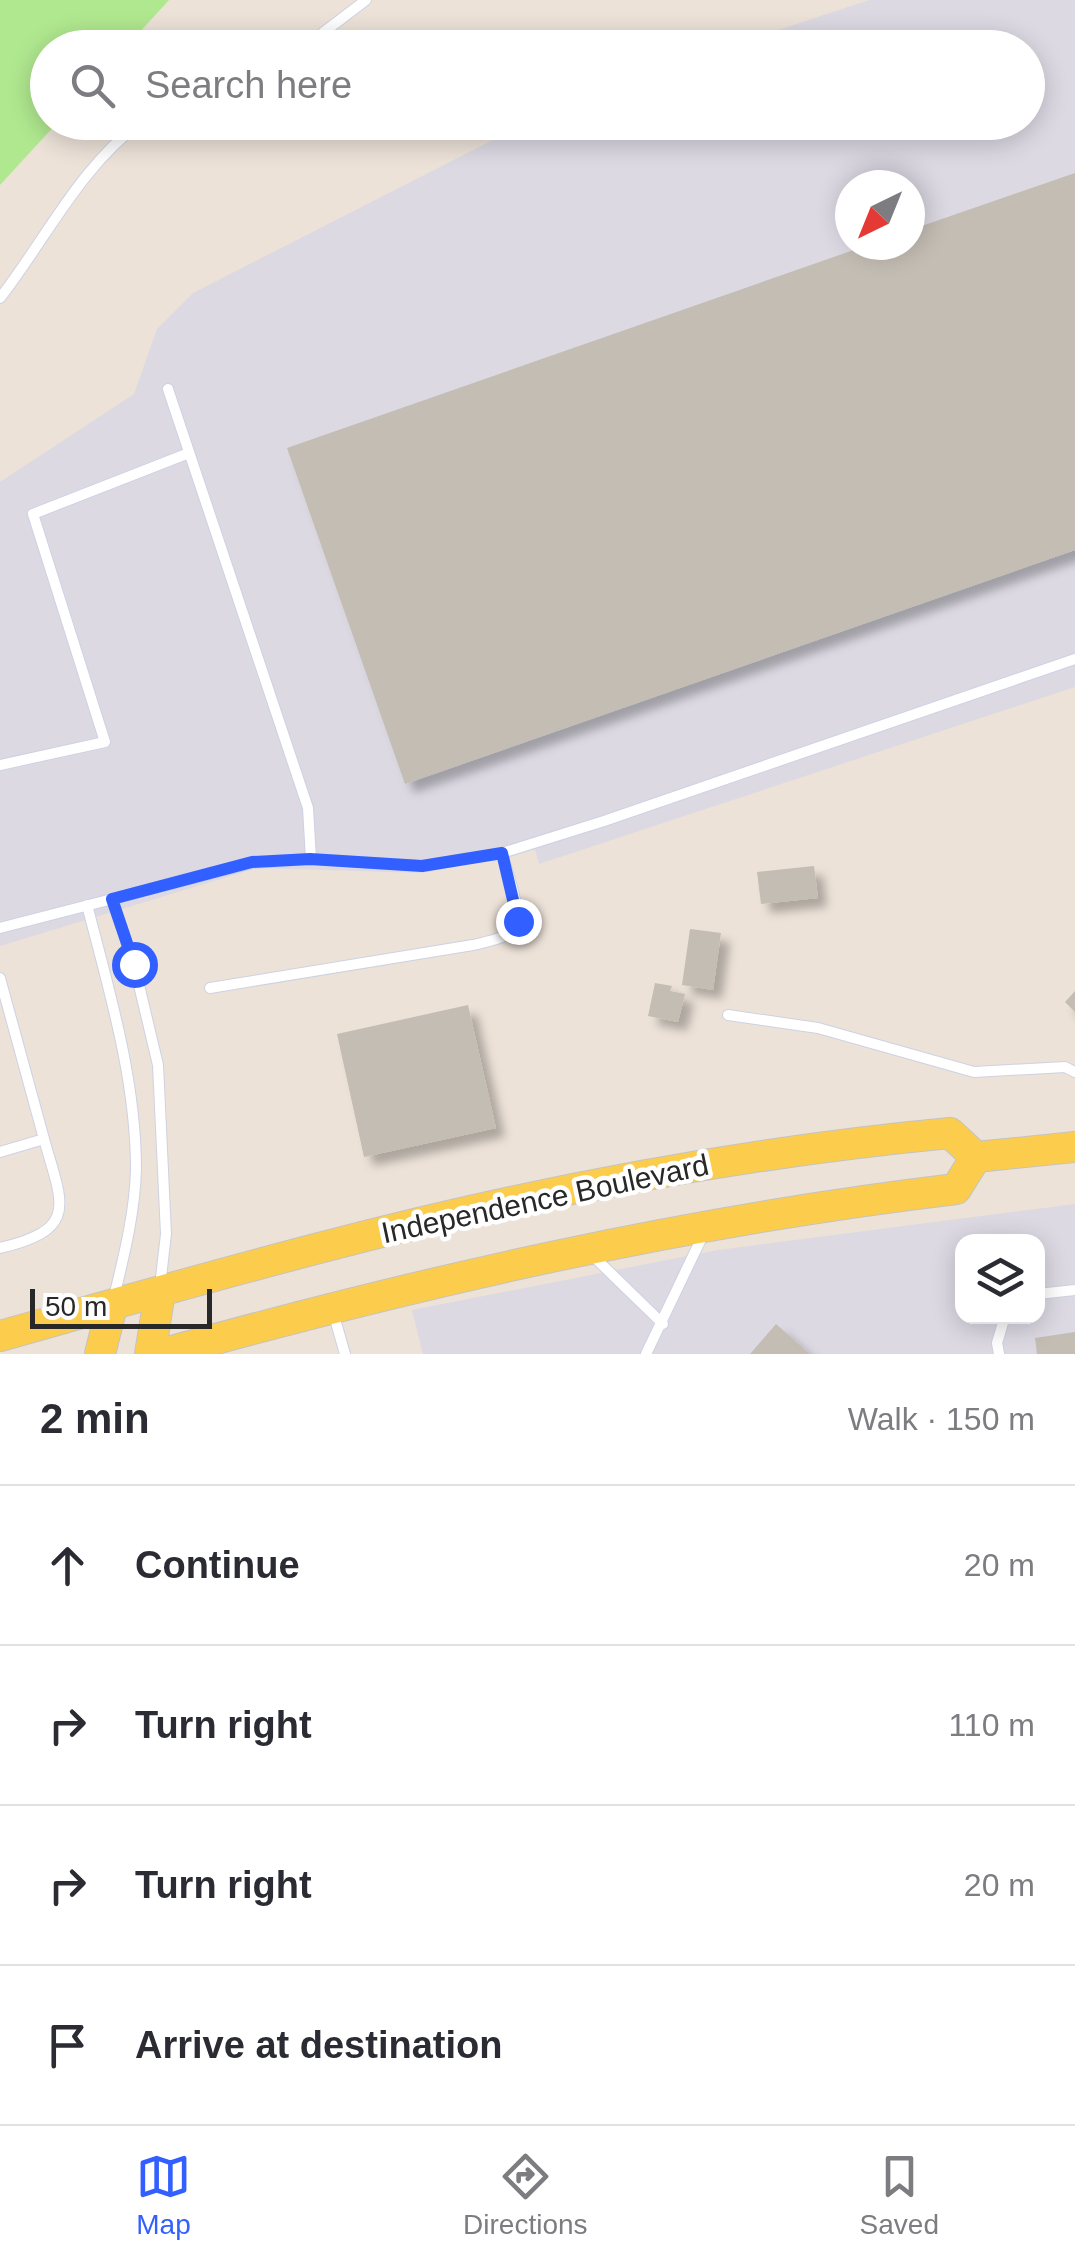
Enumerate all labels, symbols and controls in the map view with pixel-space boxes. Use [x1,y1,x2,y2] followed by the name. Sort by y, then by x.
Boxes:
[30,30,1045,140] search box
[65,58,120,113] icon: search
[145,64,352,106] text: Search here
[835,170,925,260] north arrow
[496,899,542,945] route end
[112,942,158,988] route start
[378,1148,711,1249] street label: Independence Boulevard
[955,1234,1045,1324] map controls
[955,1234,1045,1324] button: layers
[30,1284,212,1328] scale bar
[45,1291,107,1322] text: 50 m
[40,1395,150,1442] text: 2 min
[848,1401,1035,1437] text: Walk · 150 m
[40,1538,95,1593] icon: ahead
[135,1544,300,1586] text: Continue
[964,1547,1035,1583] text: 20 m
[40,1698,95,1753] icon: right
[135,1704,312,1746] text: Turn right
[948,1707,1035,1743] text: 110 m
[40,1858,95,1913] icon: right
[135,1864,312,1906] text: Turn right
[964,1867,1035,1903] text: 20 m
[40,2018,95,2073] icon: arrive
[135,2024,502,2066] text: Arrive at destination
[136,2149,191,2241] tab: Map
[463,2149,588,2241] tab: Directions
[860,2149,939,2241] tab: Saved

